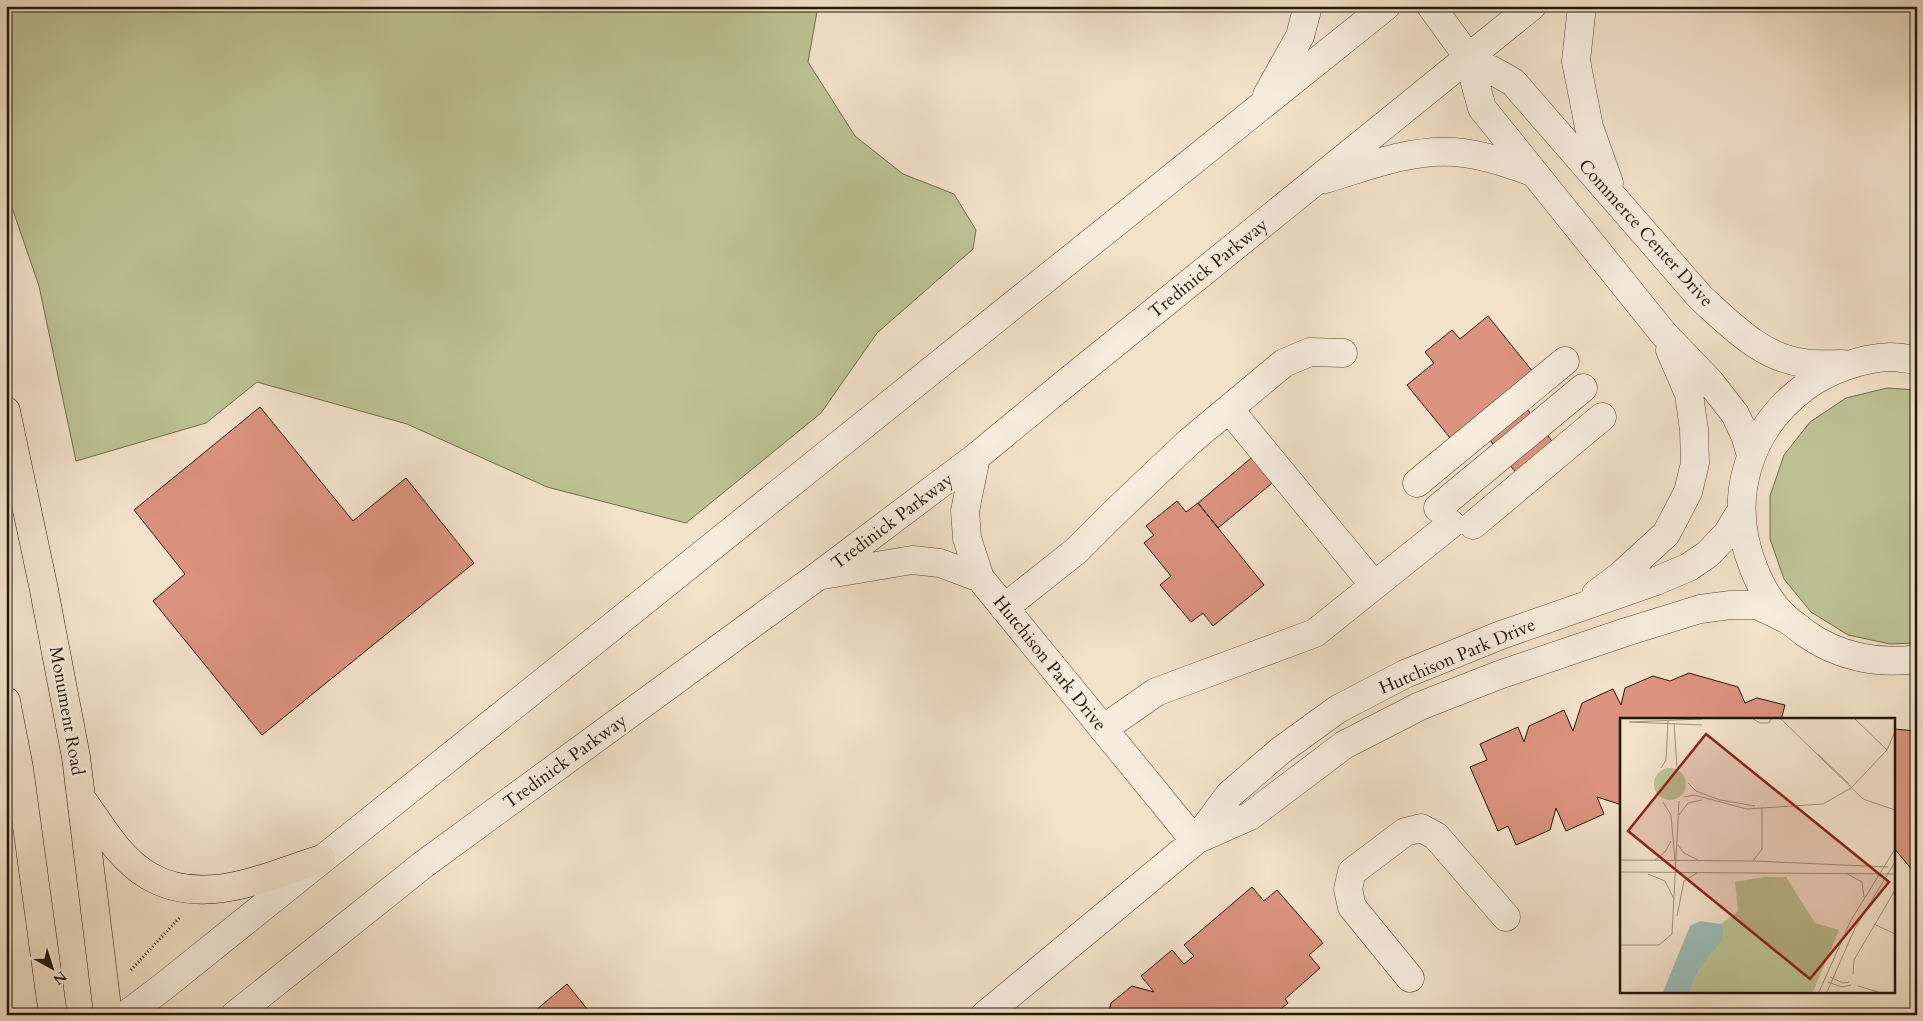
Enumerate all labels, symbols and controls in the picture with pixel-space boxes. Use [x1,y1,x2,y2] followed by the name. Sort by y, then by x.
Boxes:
[1572,154,1719,313] street label: Commerce Center Drive
[1143,212,1274,324] street label: Tredinick Parkway
[826,467,959,576] street label: Tredinick Parkway
[987,590,1112,736] street label: Hutchison Park Drive
[1375,612,1539,701] street label: Hutchison Park Drive
[43,645,90,778] street label: Monument Road
[499,708,632,815] street label: Tredinick Parkway
[1620,718,1896,994] inset map
[28,944,78,994] north arrow
[49,967,71,989] text: N

